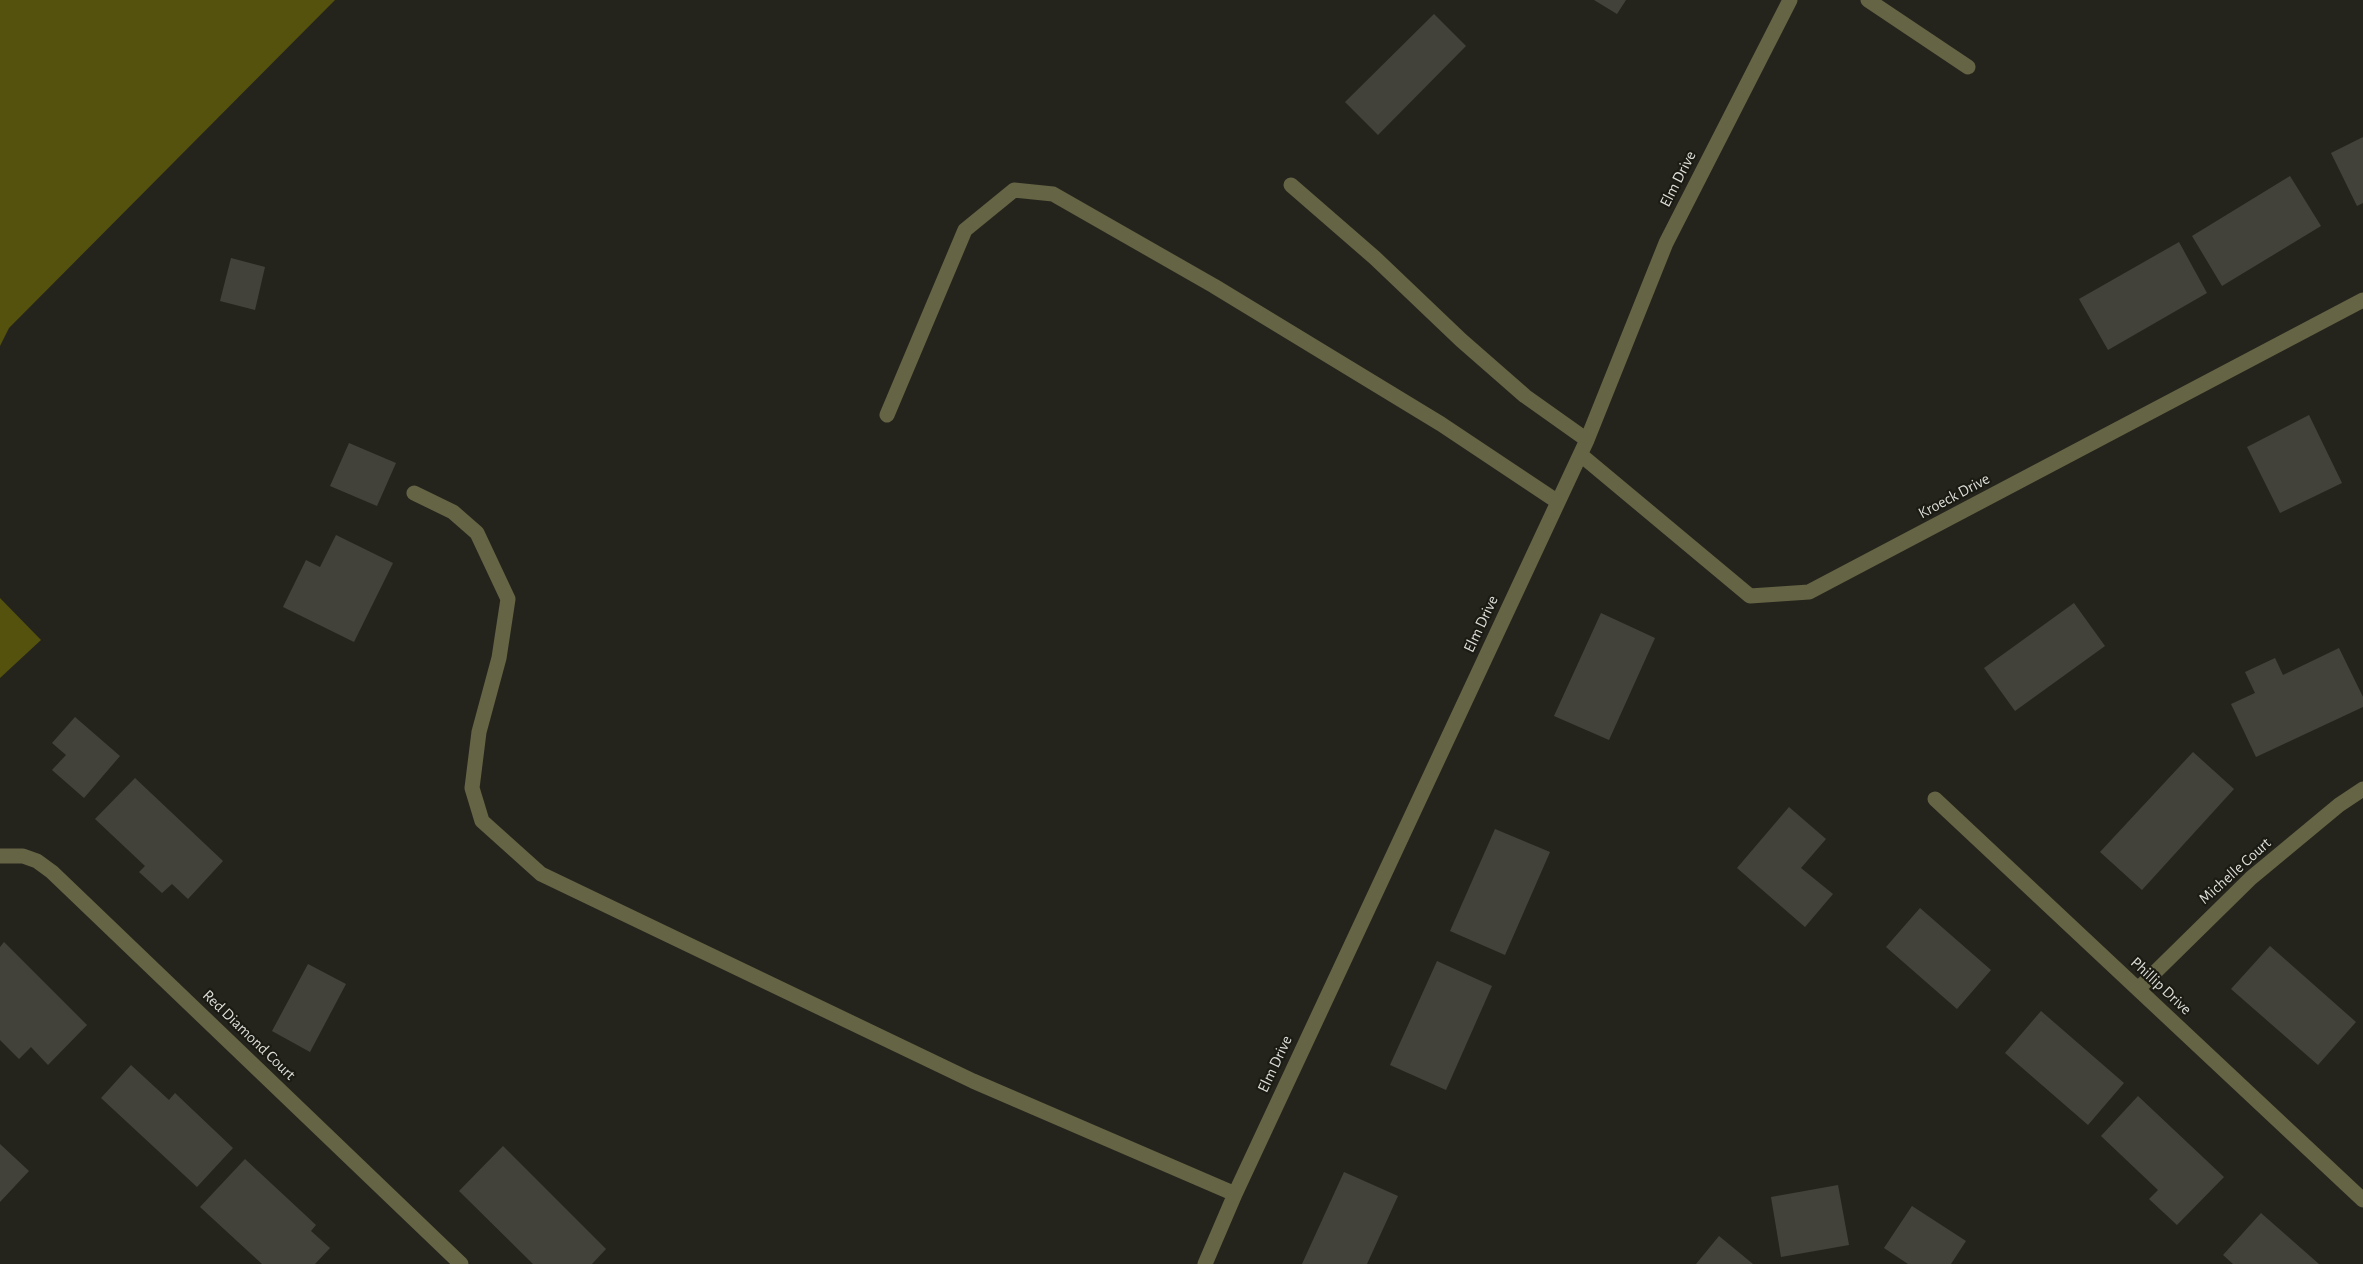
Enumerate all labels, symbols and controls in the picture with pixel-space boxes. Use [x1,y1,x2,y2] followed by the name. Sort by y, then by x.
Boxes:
[1656,148,1700,210] street label: Elm Drive
[1915,469,1993,523] street label: Kroeck Drive
[1460,593,1502,655] street label: Elm Drive
[2195,834,2275,908] street label: Michelle Court
[2127,953,2195,1019] street label: Phillip Drive
[199,986,299,1084] street label: Red Diamond Court
[1254,1033,1296,1095] street label: Elm Drive

